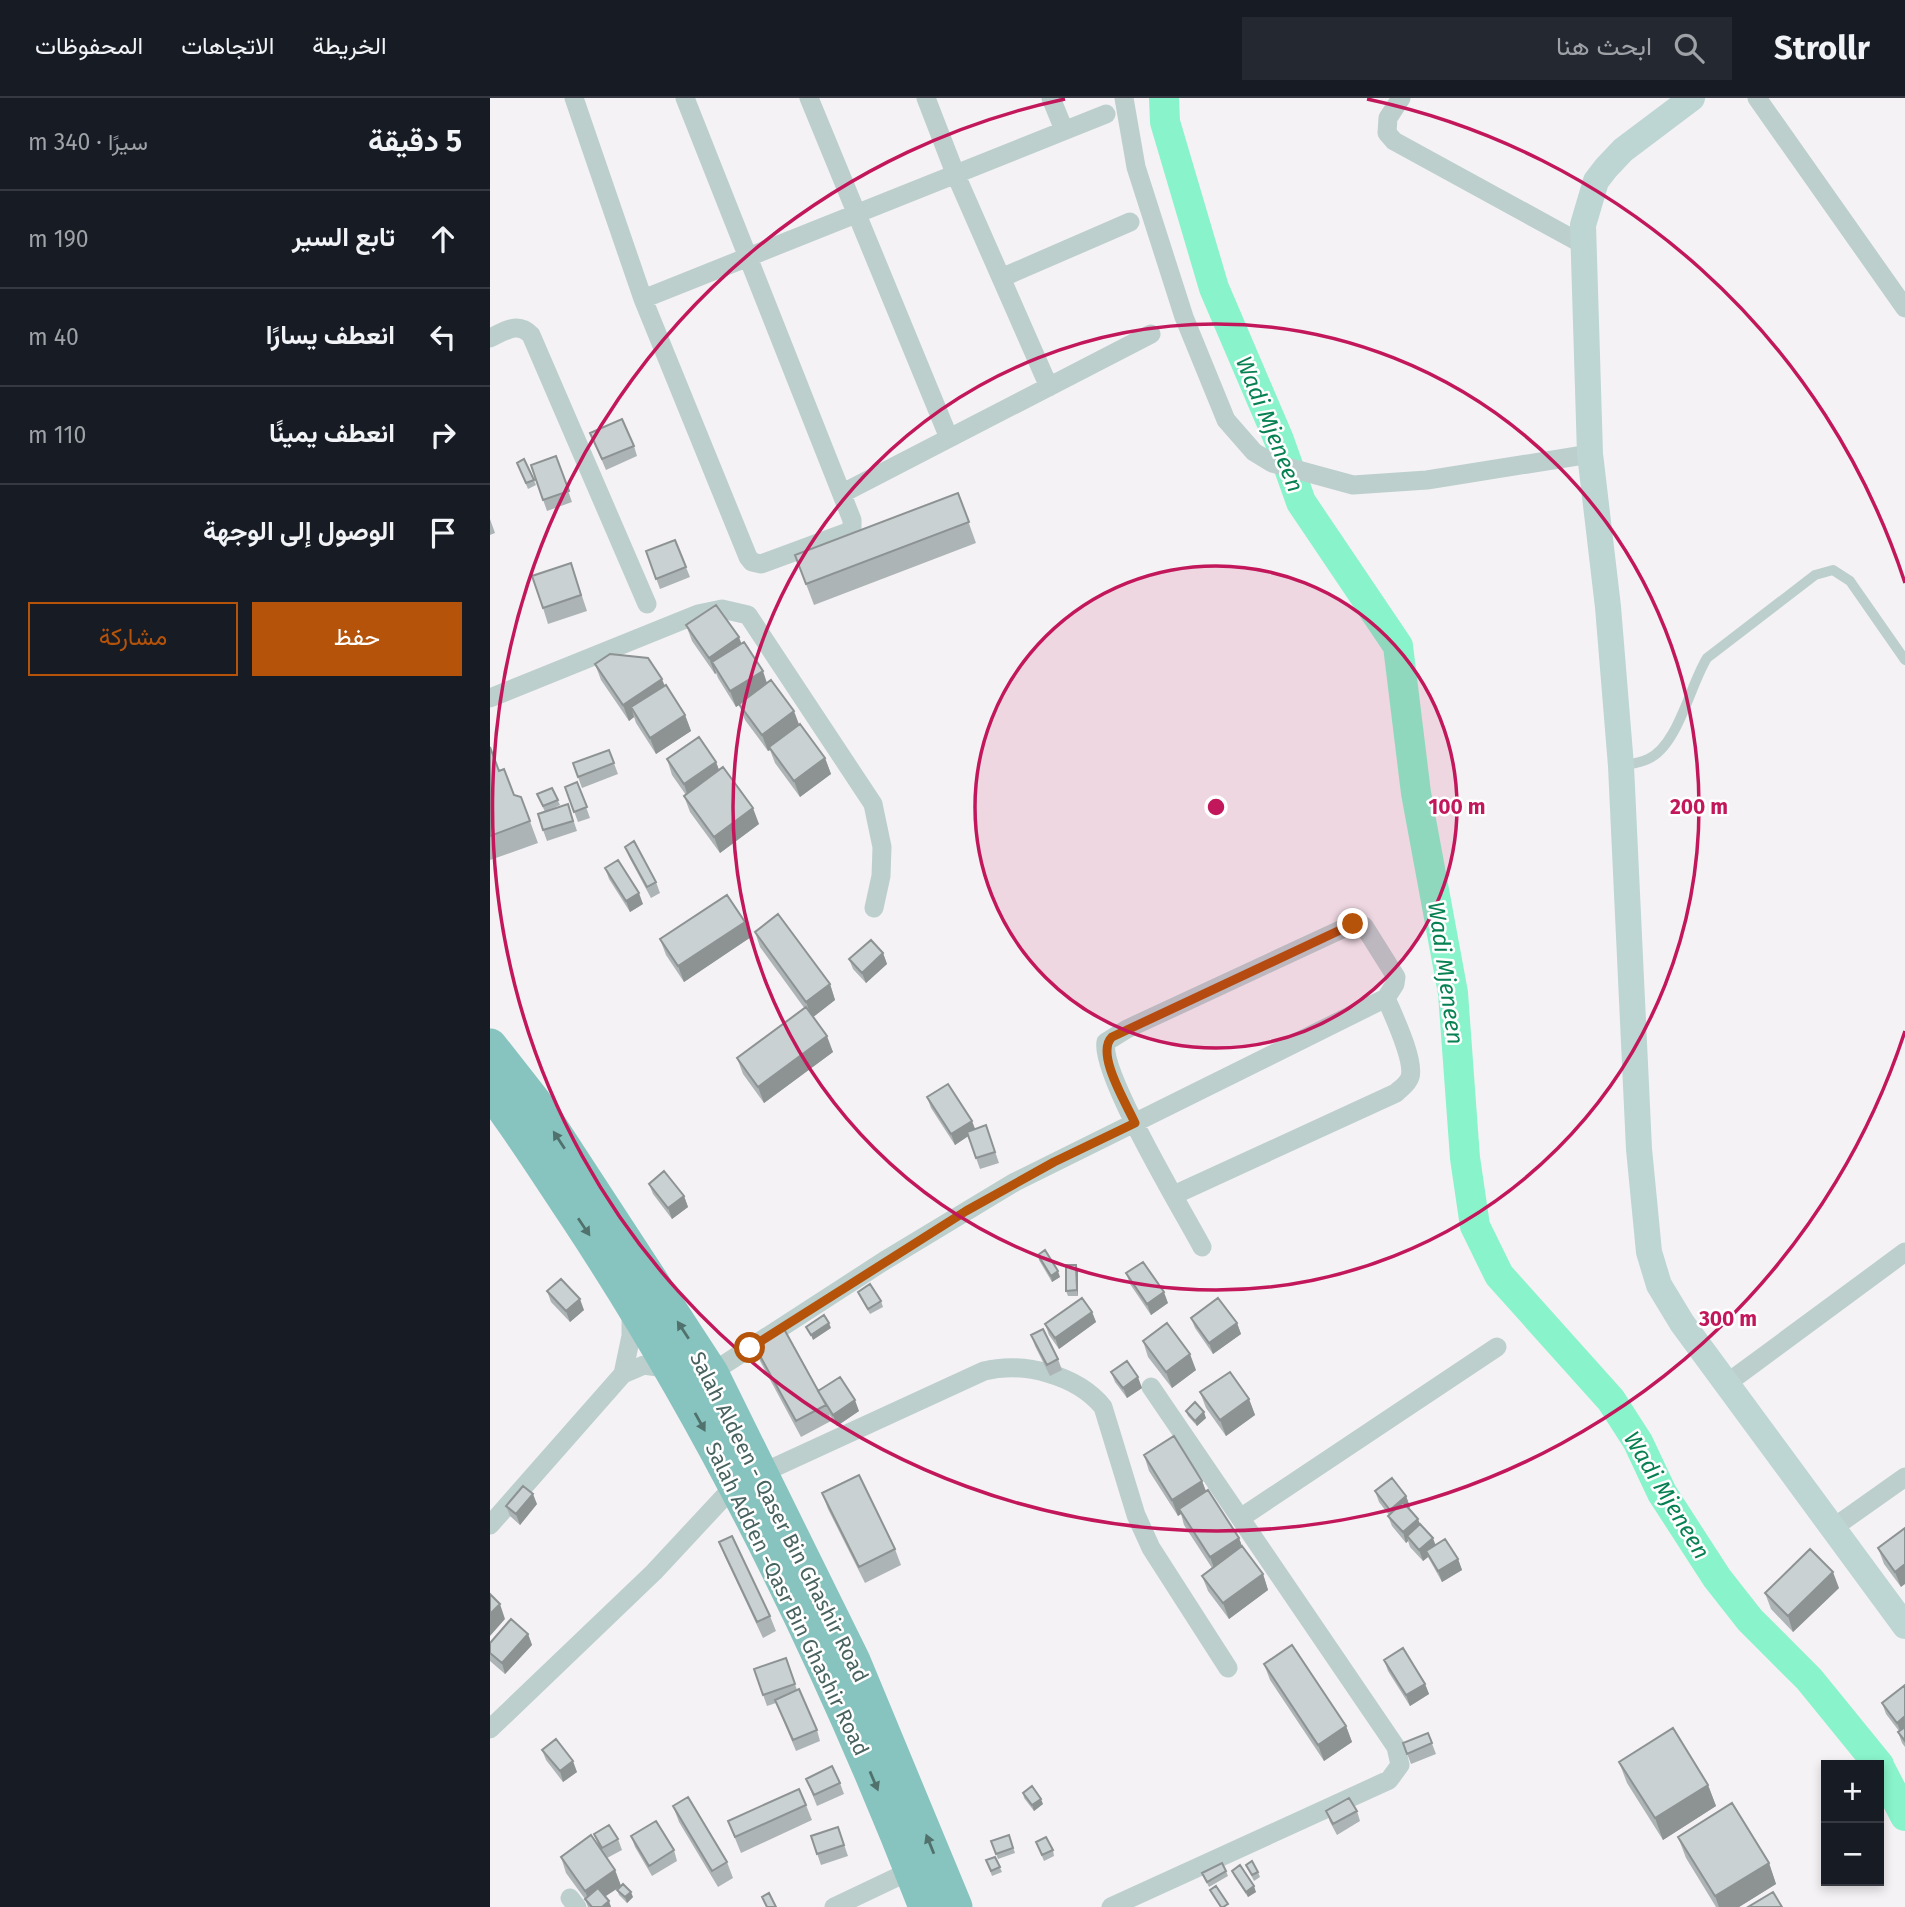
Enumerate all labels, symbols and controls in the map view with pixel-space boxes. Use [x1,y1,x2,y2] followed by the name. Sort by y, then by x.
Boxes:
[1242,17,1732,80] search box
[1774,28,1870,68] text: Strollr
[1670,29,1708,67] icon: search
[1556,31,1652,62] text: ابحث هنا
[35,32,143,60] text: المحفوظات
[181,32,274,60] text: الاتجاهات
[312,32,387,60] text: الخريطة
[368,123,462,159] text: 5 دقيقة
[28,128,148,156] text: سيرًا · 340 m
[424,220,462,258] icon: ahead
[292,222,395,253] text: تابع السير
[28,225,89,253] text: 190 m
[424,318,462,356] icon: left
[266,320,395,351] text: انعطف يسارًا
[28,323,79,351] text: 40 m
[1230,352,1310,496] water label: Wadi Mjeneen
[424,416,462,454] icon: right
[269,418,395,449] text: انعطف يمينًا
[28,421,86,449] text: 110 m
[424,514,462,552] icon: arrive
[203,516,395,547] text: الوصول إلى الوجهة
[28,602,238,676] button: مشاركة
[252,602,462,676] button: حفظ
[1428,794,1486,820] text: 100 m
[1670,794,1728,820] text: 200 m
[1204,795,1228,819] centre of rings
[1422,900,1470,1046] water label: Wadi Mjeneen
[1337,908,1368,939] route end
[552,1130,565,1149] one-way arrow
[577,1217,590,1237] one-way arrow
[1698,1306,1757,1332] text: 300 m
[676,1321,690,1339] one-way arrow
[734,1332,765,1363] route start
[684,1347,874,1687] street label: Salah Aldeen - Qaser Bin Ghashir Road
[694,1412,706,1432] one-way arrow
[1618,1426,1716,1564] water label: Wadi Mjeneen
[700,1438,874,1760] street label: Salah Adden -Qasr Bin Ghashir Road
[1821,1760,1884,1886] map controls
[1821,1760,1884,1823] button: +
[868,1771,880,1791] one-way arrow
[1821,1823,1884,1886] button: −
[924,1833,935,1854] one-way arrow

